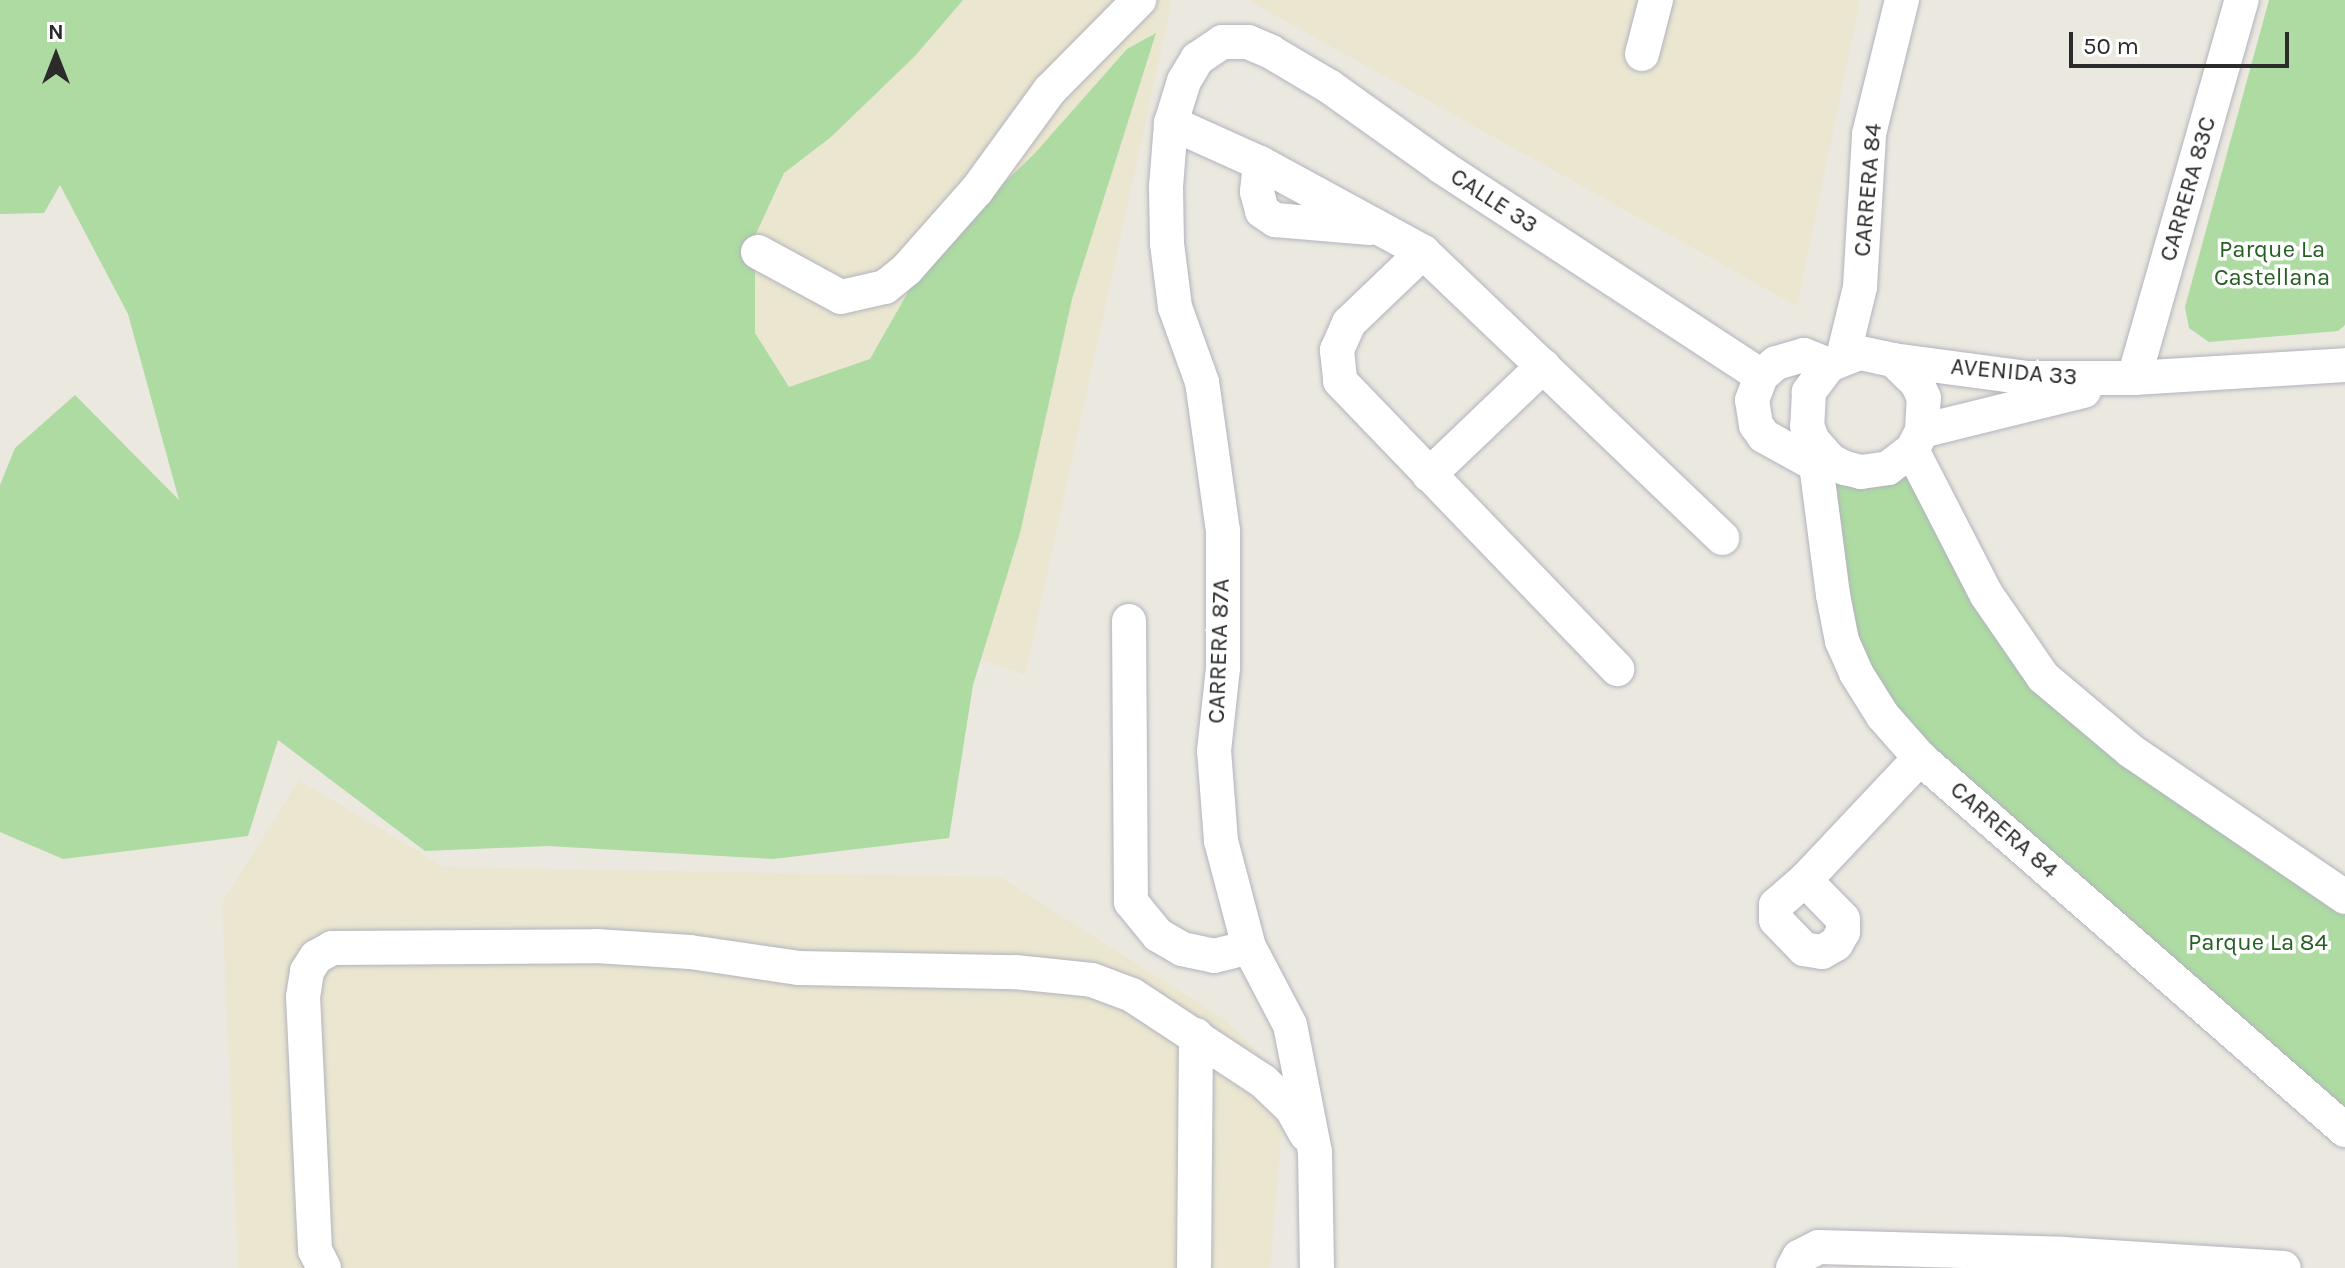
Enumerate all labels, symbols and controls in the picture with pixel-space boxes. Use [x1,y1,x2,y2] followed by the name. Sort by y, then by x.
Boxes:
[16,16,96,96] north arrow
[2073,16,2293,66] scale bar
[48,19,64,45] text: N
[2083,32,2139,60] text: 50 m
[2154,113,2222,265] street label: CARRERA 83C
[1848,122,1888,258] street label: CARRERA 84
[1445,162,1543,240] street label: CALLE 33
[2214,236,2330,292] park label: Parque La Castellana
[1950,352,2078,392] street label: AVENIDA 33
[1202,578,1236,724] street label: CARRERA 87A
[1944,775,2064,885] street label: CARRERA 84
[2188,929,2328,957] park label: Parque La 84

